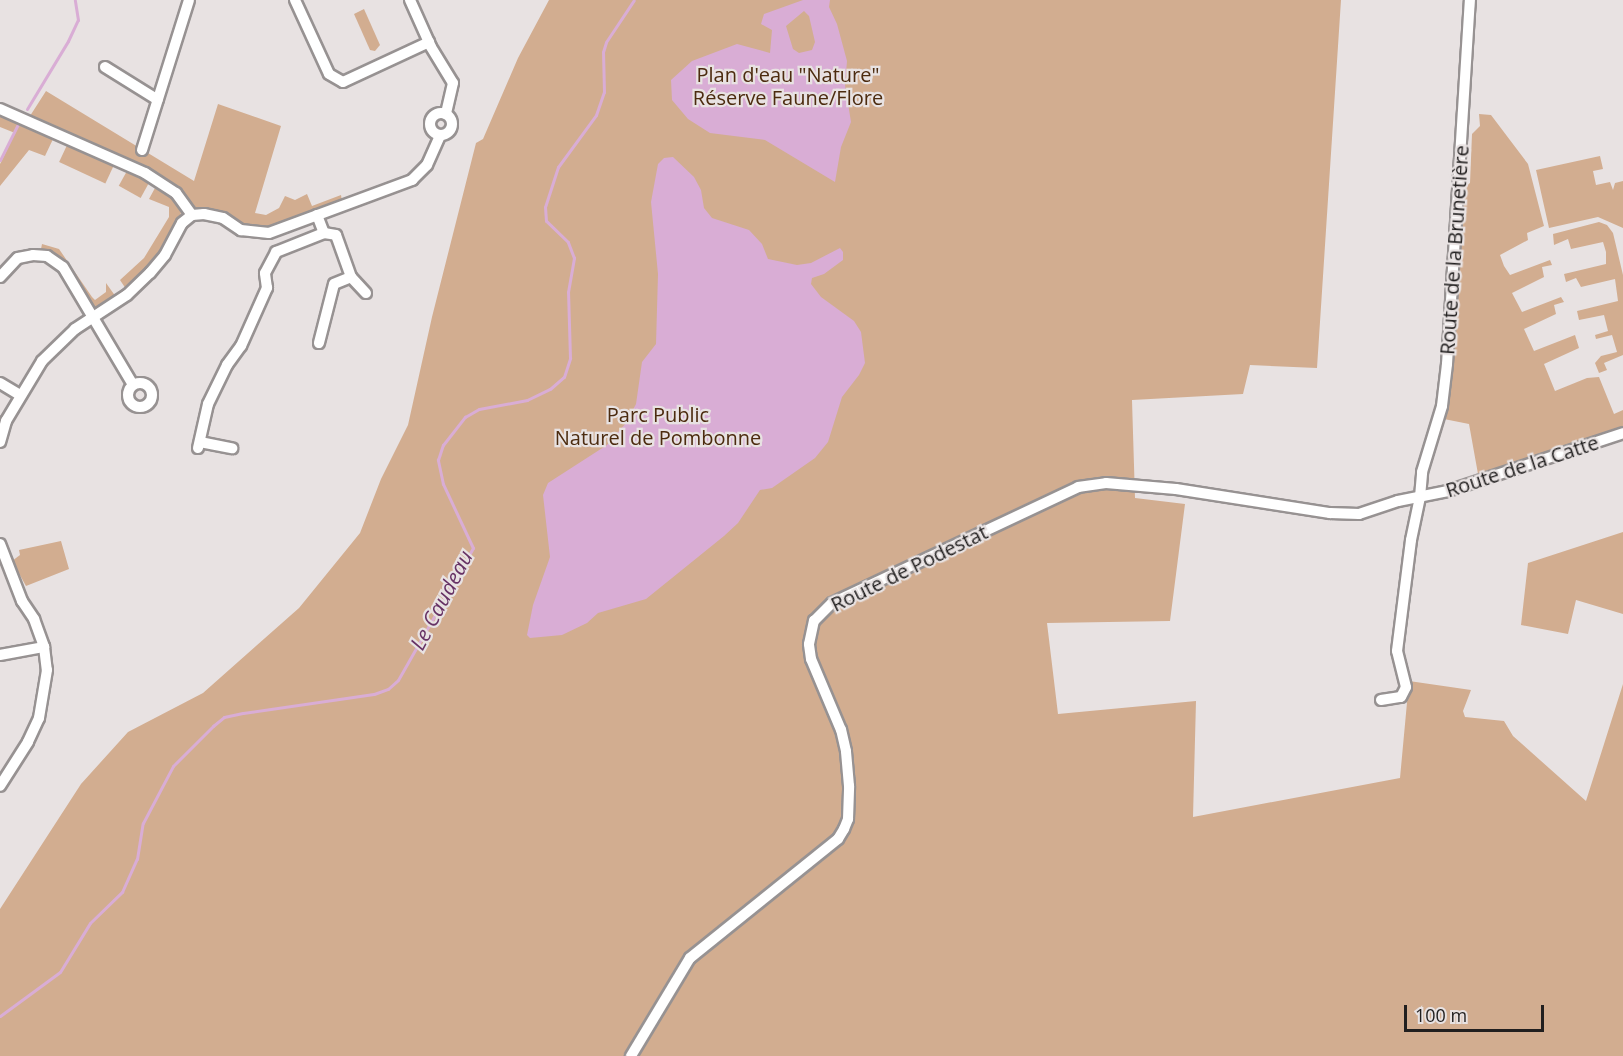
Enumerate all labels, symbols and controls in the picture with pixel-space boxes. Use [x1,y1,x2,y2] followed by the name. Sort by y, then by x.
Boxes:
[693,62,883,109] park label: Plan d'eau "Nature" Réserve Faune/Flore
[1435,144,1473,356] street label: Route de la Brunetière
[555,402,761,449] park label: Parc Public Naturel de Pombonne
[1442,430,1602,502] street label: Route de la Catte
[827,520,991,616] street label: Route de Podestat
[404,546,478,654] water label: Le Caudeau
[1407,993,1546,1031] scale bar
[1415,1003,1467,1027] text: 100 m

